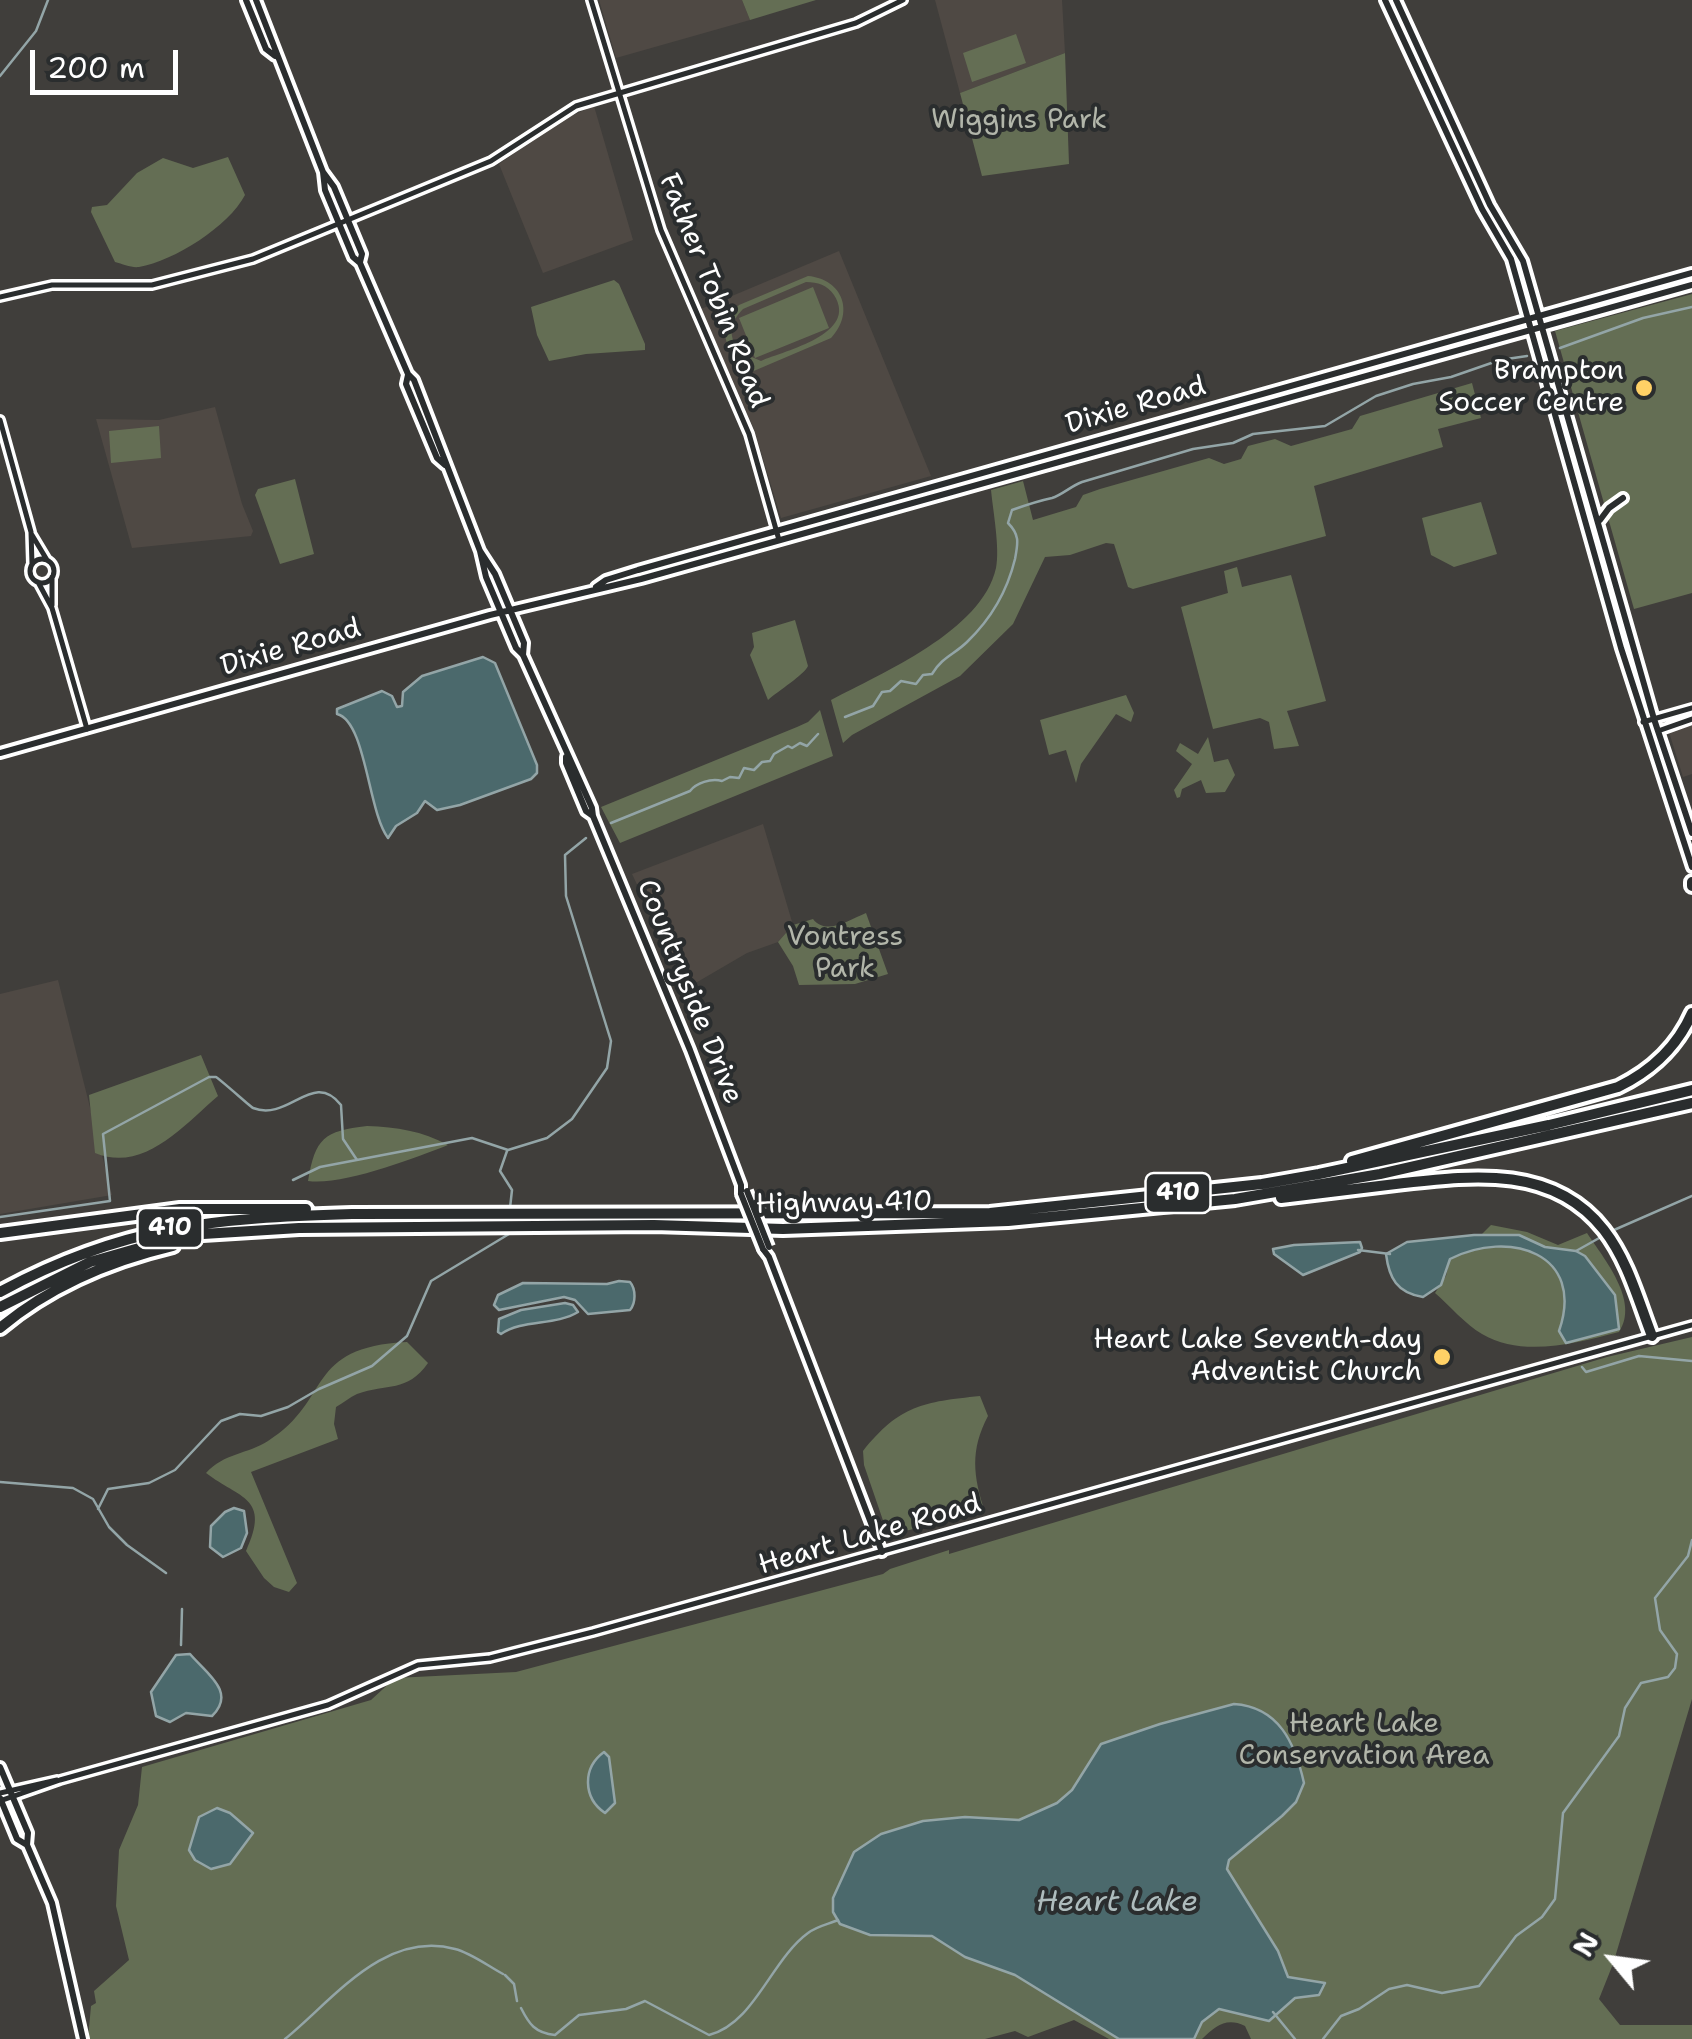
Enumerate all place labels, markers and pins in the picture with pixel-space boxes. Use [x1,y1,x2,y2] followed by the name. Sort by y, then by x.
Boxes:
[1438,355,1624,421] place label: Brampton Soccer Centre
[1633,377,1655,399] marker: Brampton Soccer Centre
[1093,1324,1422,1390] place label: Heart Lake Seventh-day Adventist Church
[1431,1346,1453,1368] marker: Heart Lake Seventh-day Adventist Church

